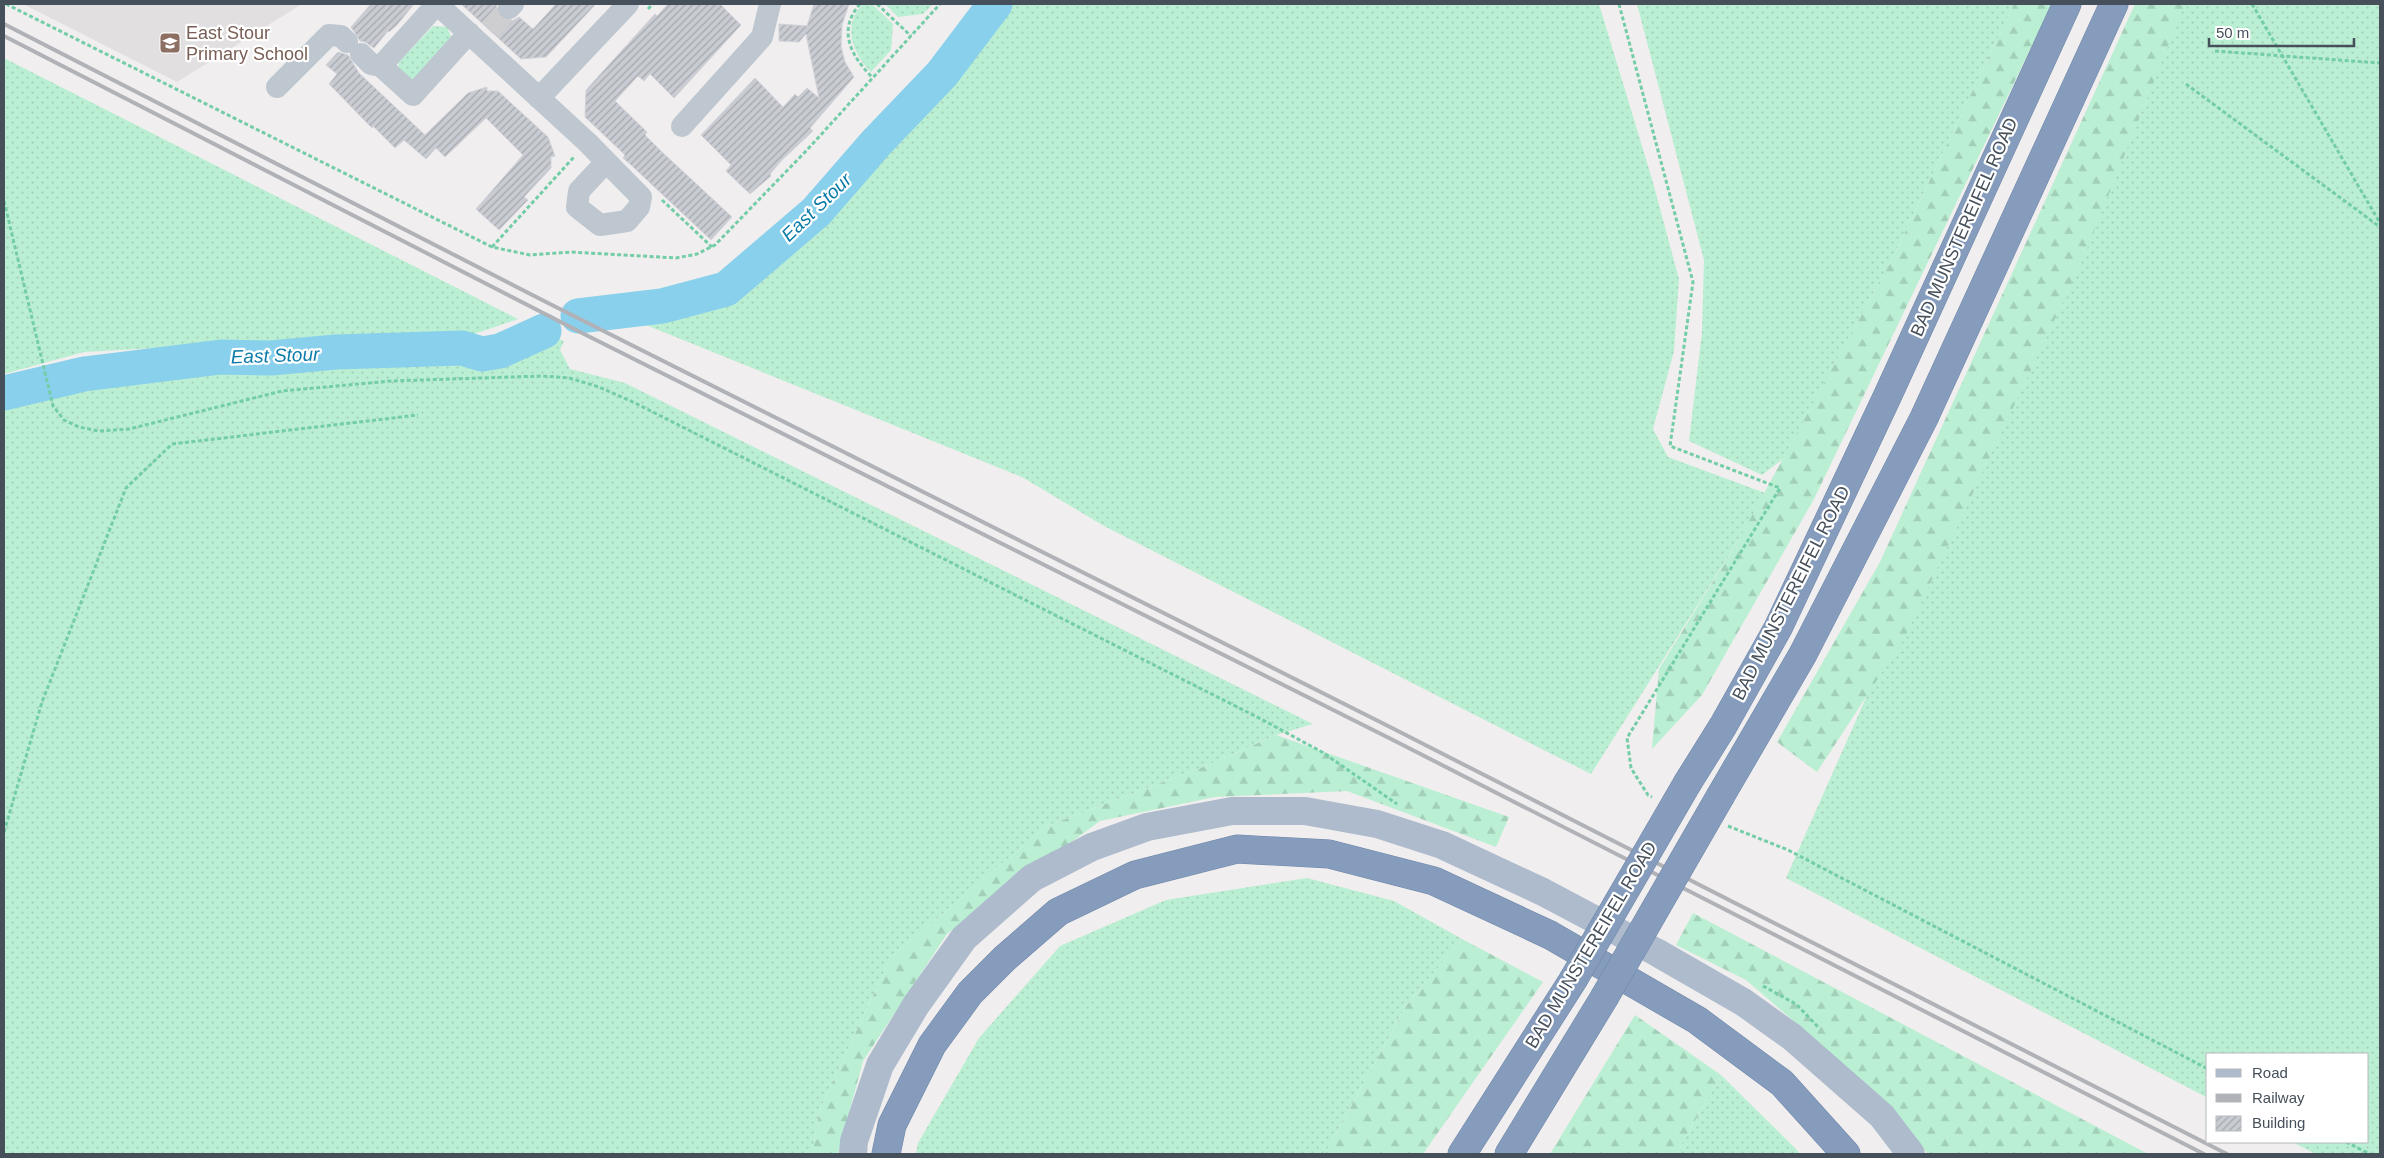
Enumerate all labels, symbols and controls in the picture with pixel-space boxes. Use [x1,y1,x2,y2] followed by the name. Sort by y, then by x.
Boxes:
[2209,15,2354,47] scale bar
[186,23,308,64] place label: East Stour Primary School
[2216,24,2249,41] text: 50 m
[158,31,182,55] school or university icon: East Stour Primary School
[1907,115,2021,339] street label: BAD MUNSTEREIFEL ROAD
[777,169,856,246] water label: East Stour
[230,343,320,368] water label: East Stour
[1728,483,1854,703] street label: BAD MUNSTEREIFEL ROAD
[1521,838,1661,1052] street label: BAD MUNSTEREIFEL ROAD
[2206,1053,2369,1143] legend
[2252,1064,2288,1081] text: Road
[2252,1089,2305,1106] text: Railway
[2252,1114,2305,1131] text: Building

